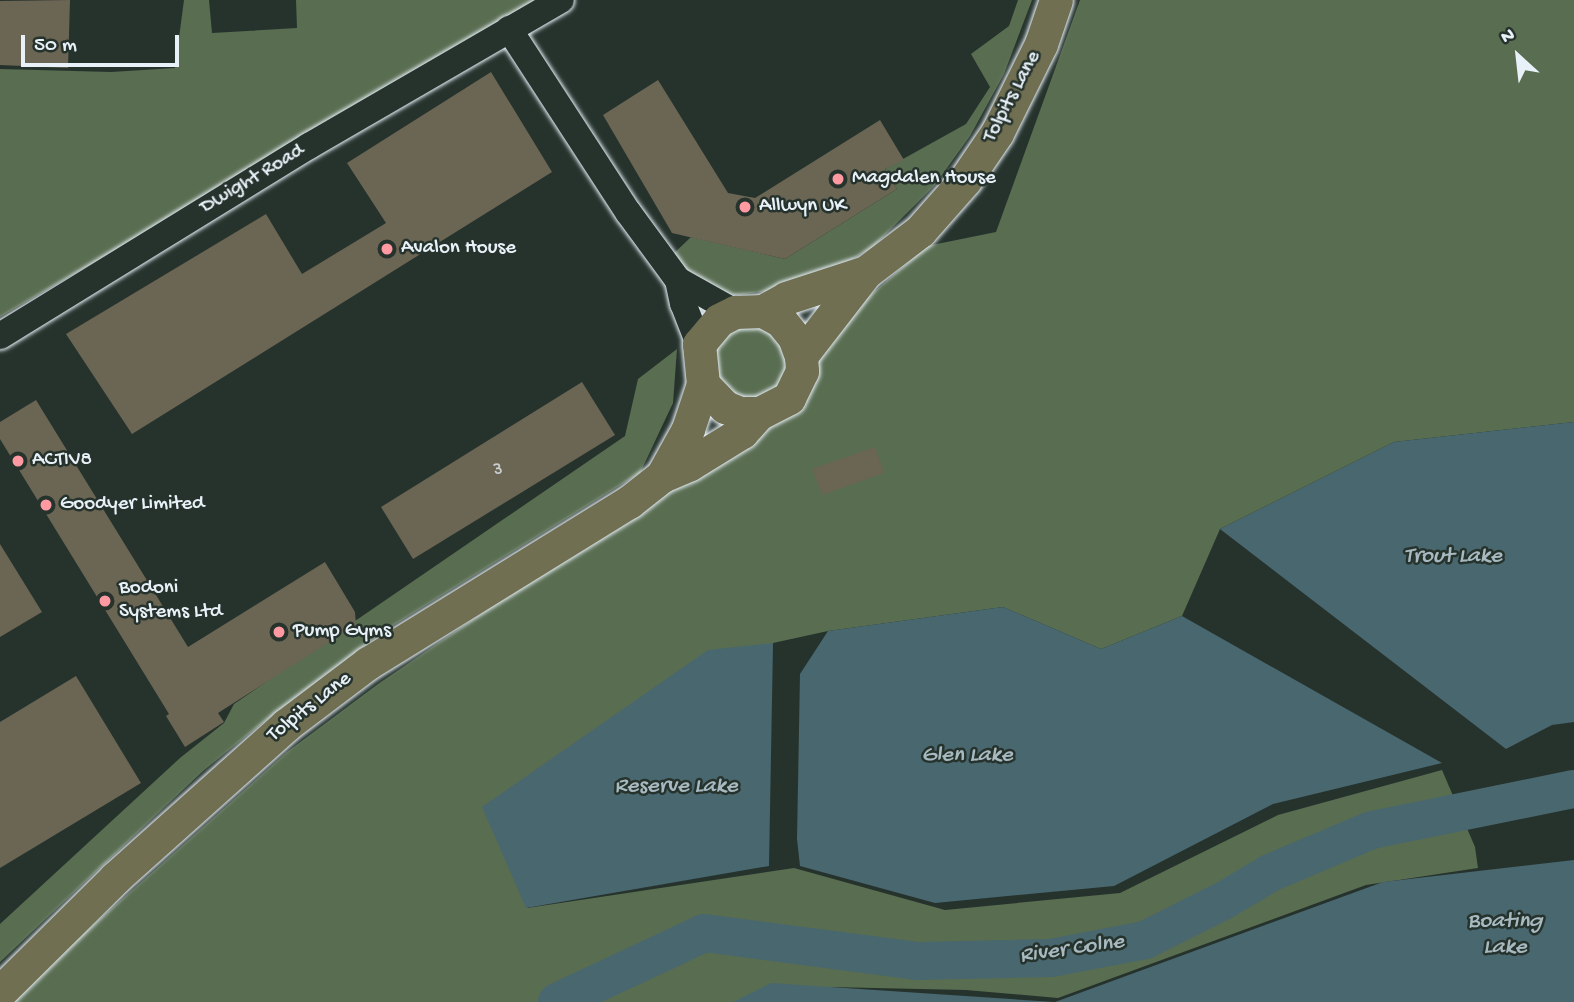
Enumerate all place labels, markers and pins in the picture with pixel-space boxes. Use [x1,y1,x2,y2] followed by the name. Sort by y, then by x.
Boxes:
[852,166,996,192] place label: Magdalen House
[830,171,846,187] marker: Magdalen House
[759,194,846,220] place label: Allwyn UK
[737,199,753,215] marker: Allwyn UK
[401,236,516,262] place label: Avalon House
[379,241,395,257] marker: Avalon House
[32,448,92,474] place label: ACTIV8
[10,453,26,469] marker: ACTIV8
[60,492,204,518] place label: Goodyer Limited
[38,497,54,513] marker: Goodyer Limited
[119,576,222,626] place label: Bodoni Systems Ltd
[97,593,113,609] marker: Bodoni Systems Ltd
[293,619,391,645] place label: Pump Gyms
[271,624,287,640] marker: Pump Gyms

